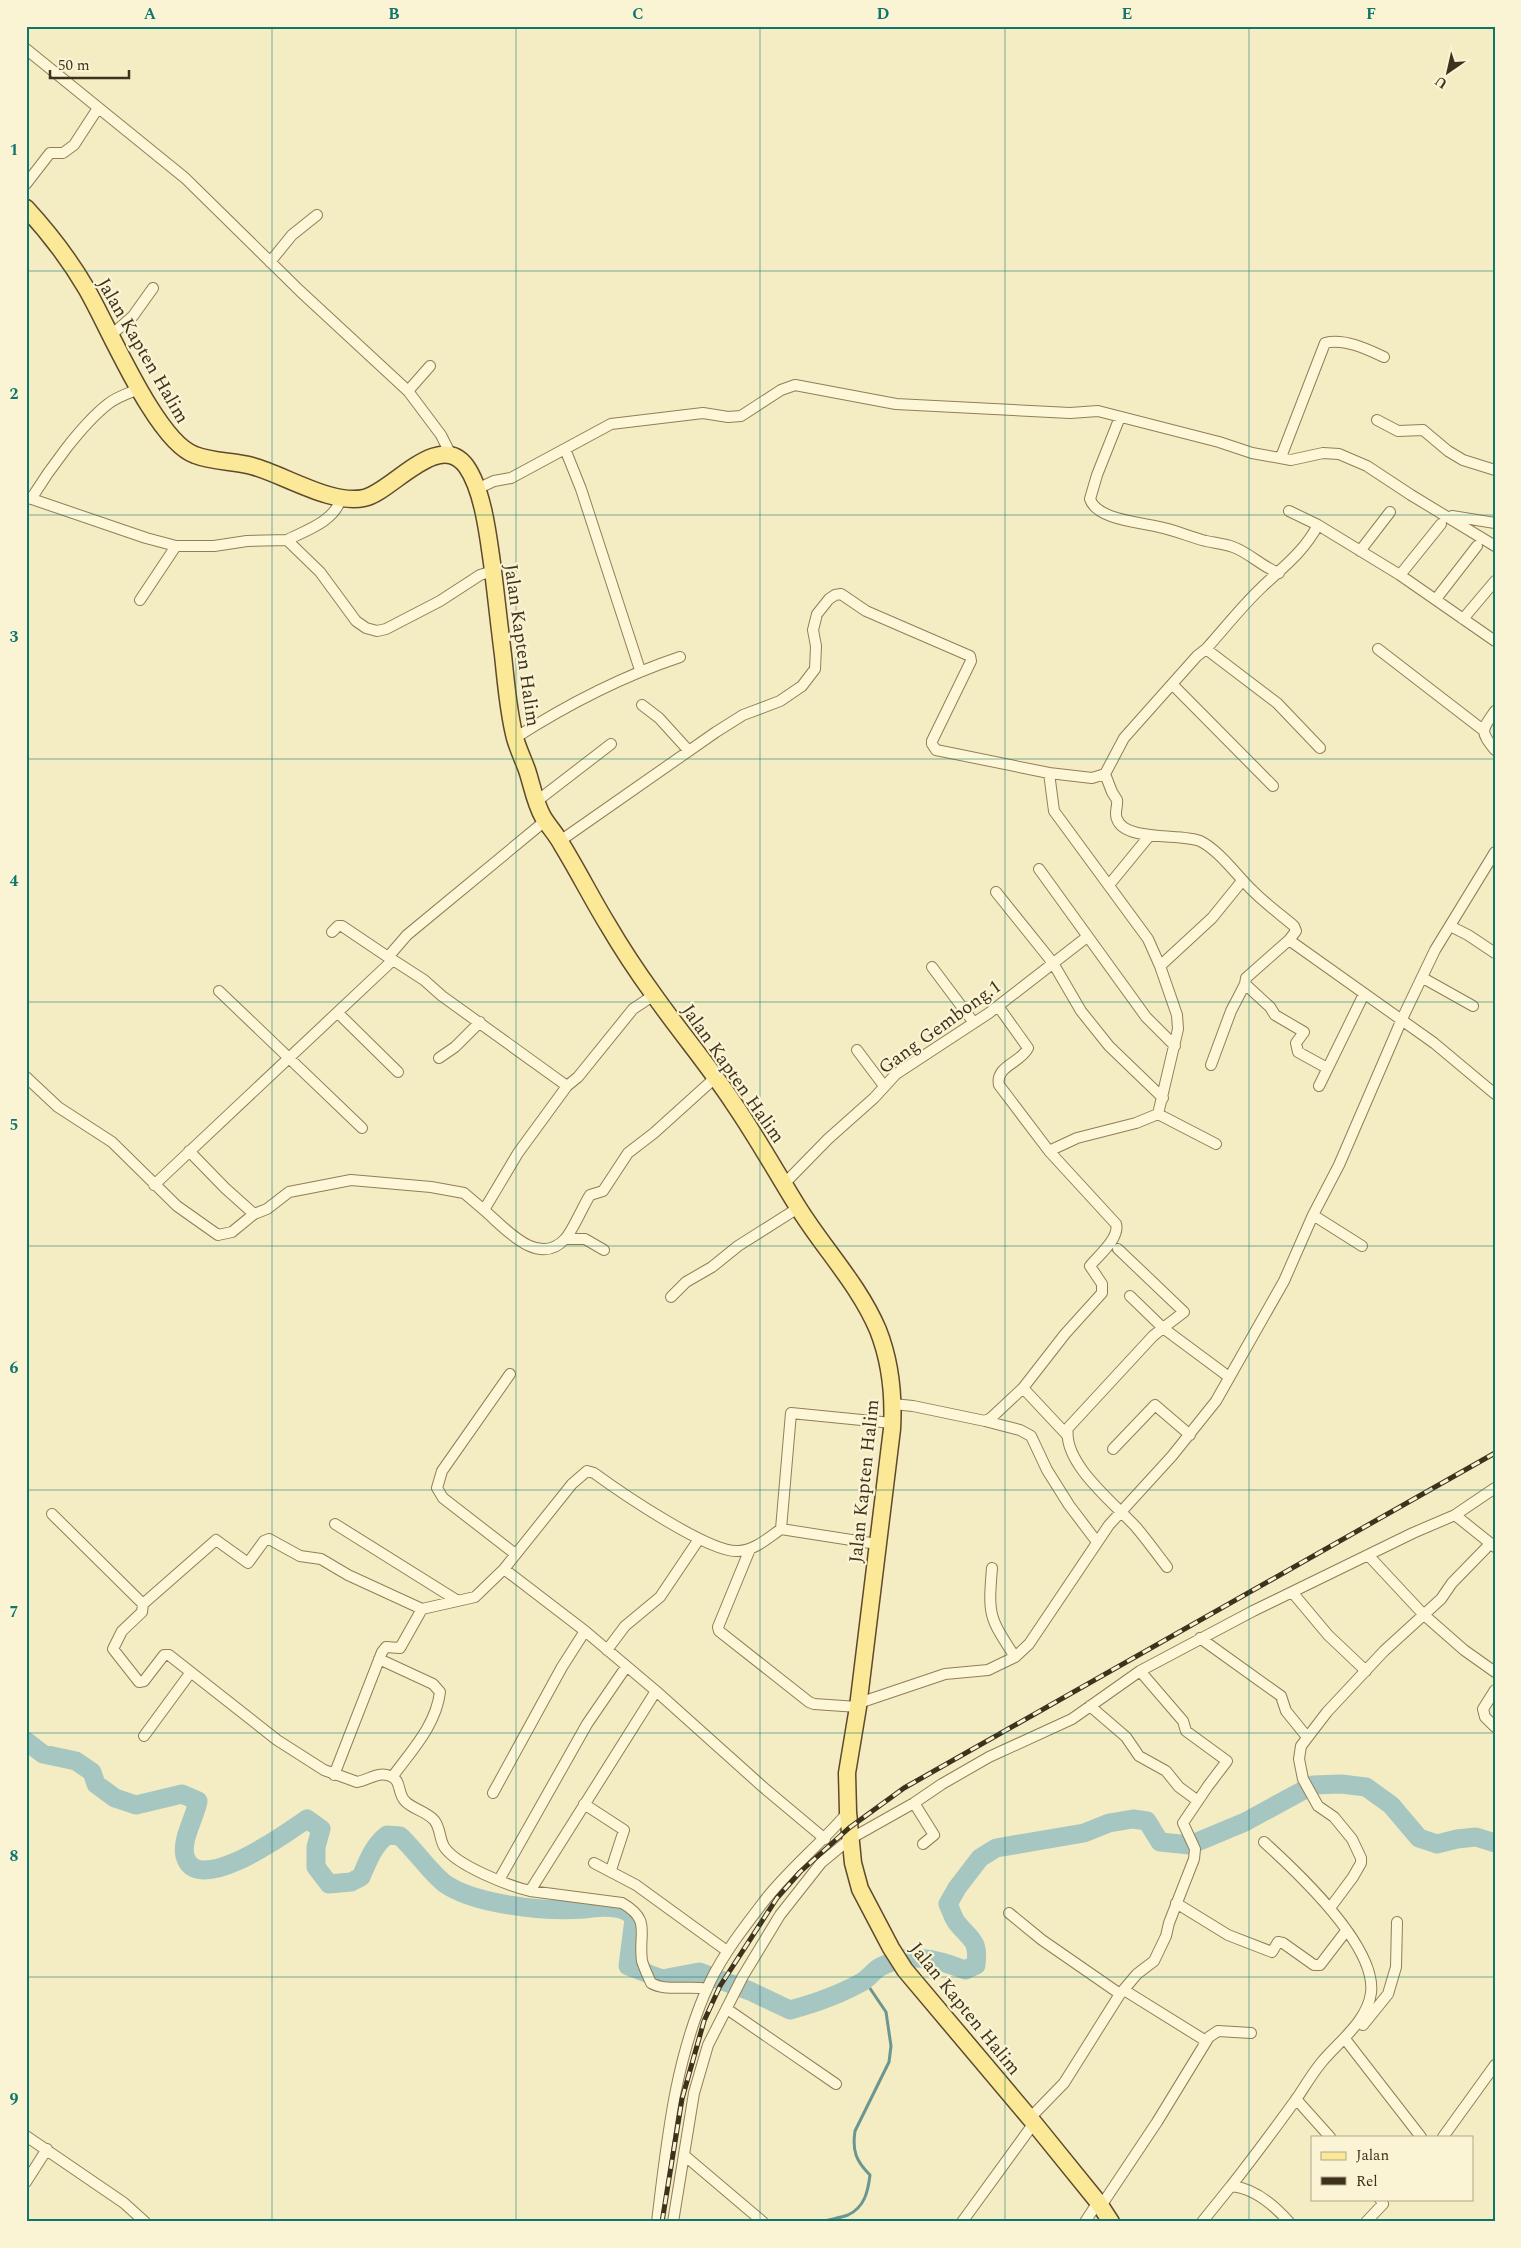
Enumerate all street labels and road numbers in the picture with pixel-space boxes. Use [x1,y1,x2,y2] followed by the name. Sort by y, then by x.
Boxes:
[89,272,196,429] street label: Jalan Kapten Halim
[496,562,547,729] street label: Jalan Kapten Halim
[872,973,1007,1082] street label: Gang Gembong.1
[674,998,792,1149] street label: Jalan Kapten Halim
[841,1398,887,1564] street label: Jalan Kapten Halim
[902,1936,1028,2082] street label: Jalan Kapten Halim

